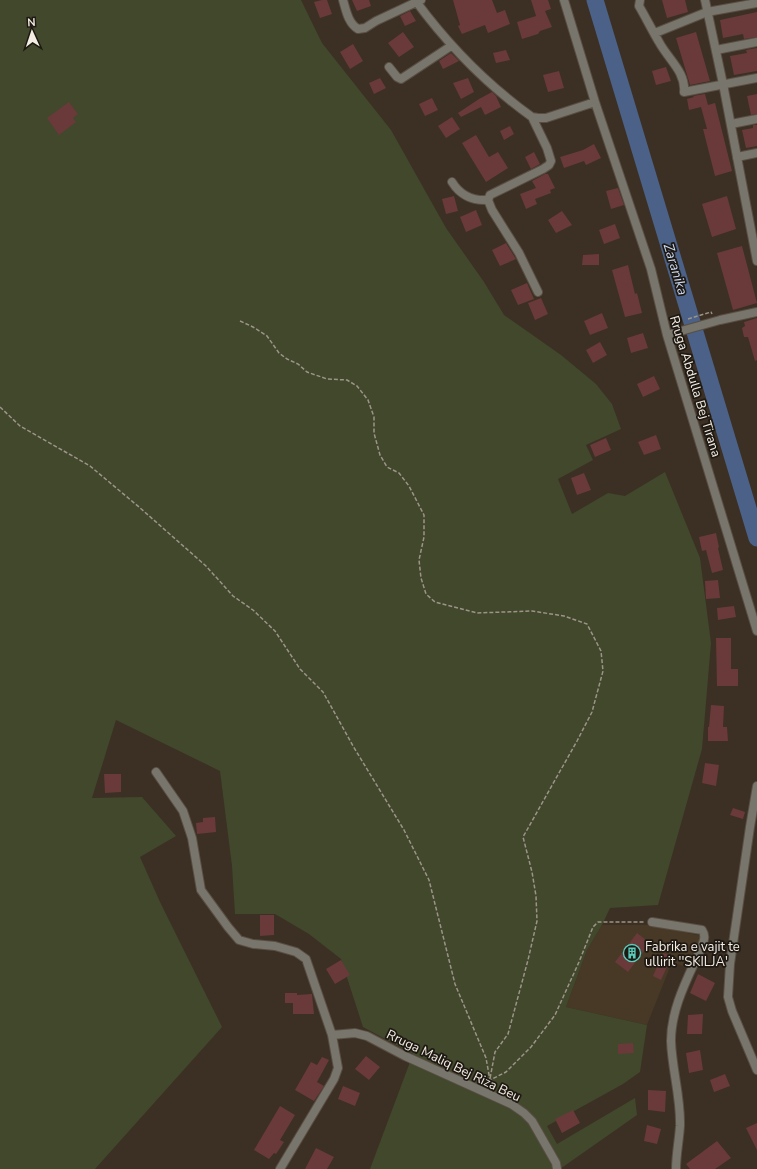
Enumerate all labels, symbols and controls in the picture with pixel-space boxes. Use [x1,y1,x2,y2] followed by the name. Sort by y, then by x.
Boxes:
[12,12,52,52] north arrow
[27,15,36,30] text: N
[659,241,692,297] water label: Zaranika
[665,313,725,459] street label: Rruga Abdulla Bej Tirana
[645,938,740,971] place label: Fabrika e vajit te ullirit ''SKILJA'
[622,943,642,963] building icon: Fabrika e vajit te ullirit ''SKILJA'
[383,1026,524,1106] street label: Rruga Maliq Bej Riza Beu

